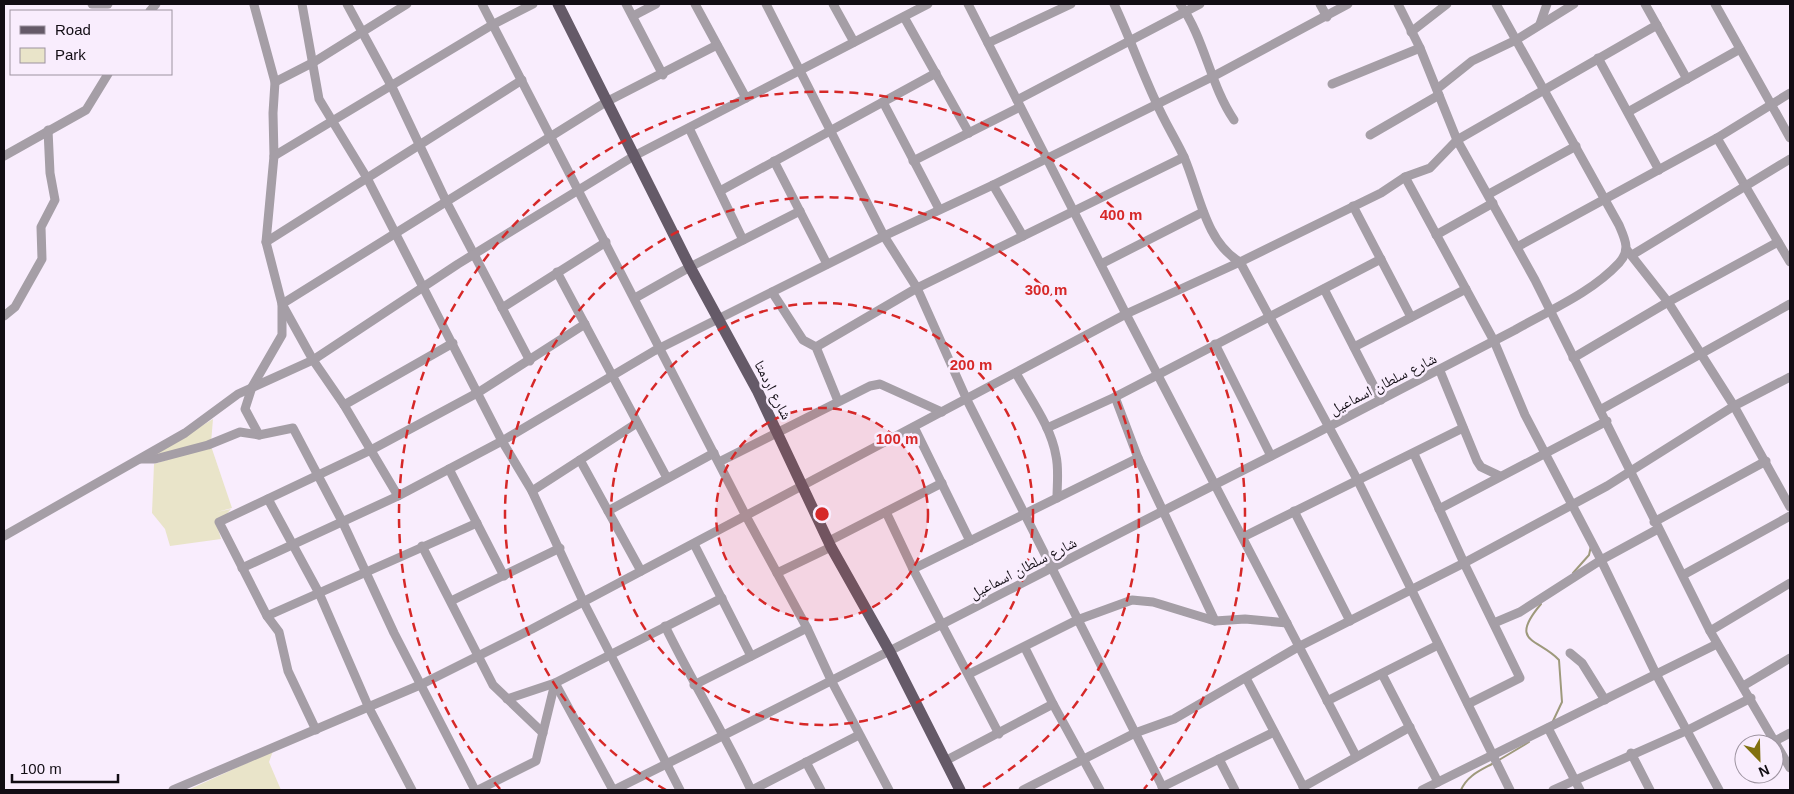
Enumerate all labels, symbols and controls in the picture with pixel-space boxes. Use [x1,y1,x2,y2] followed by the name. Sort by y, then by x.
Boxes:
[10,10,172,75] legend
[55,21,91,38] text: Road
[55,46,86,63] text: Park
[1100,206,1142,223] text: 400 m
[1025,281,1067,298] text: 300 m
[1326,349,1440,420] street label: شارع سلطان اسماعيل
[950,356,992,373] text: 200 m
[749,357,796,423] street label: شارع اردمتا
[876,430,918,447] text: 100 m
[813,505,831,523] centre of rings
[966,533,1080,604] street label: شارع سلطان اسماعيل
[1734,734,1784,784] north arrow
[12,752,119,784] scale bar
[20,760,62,777] text: 100 m
[1756,762,1772,780] text: N

